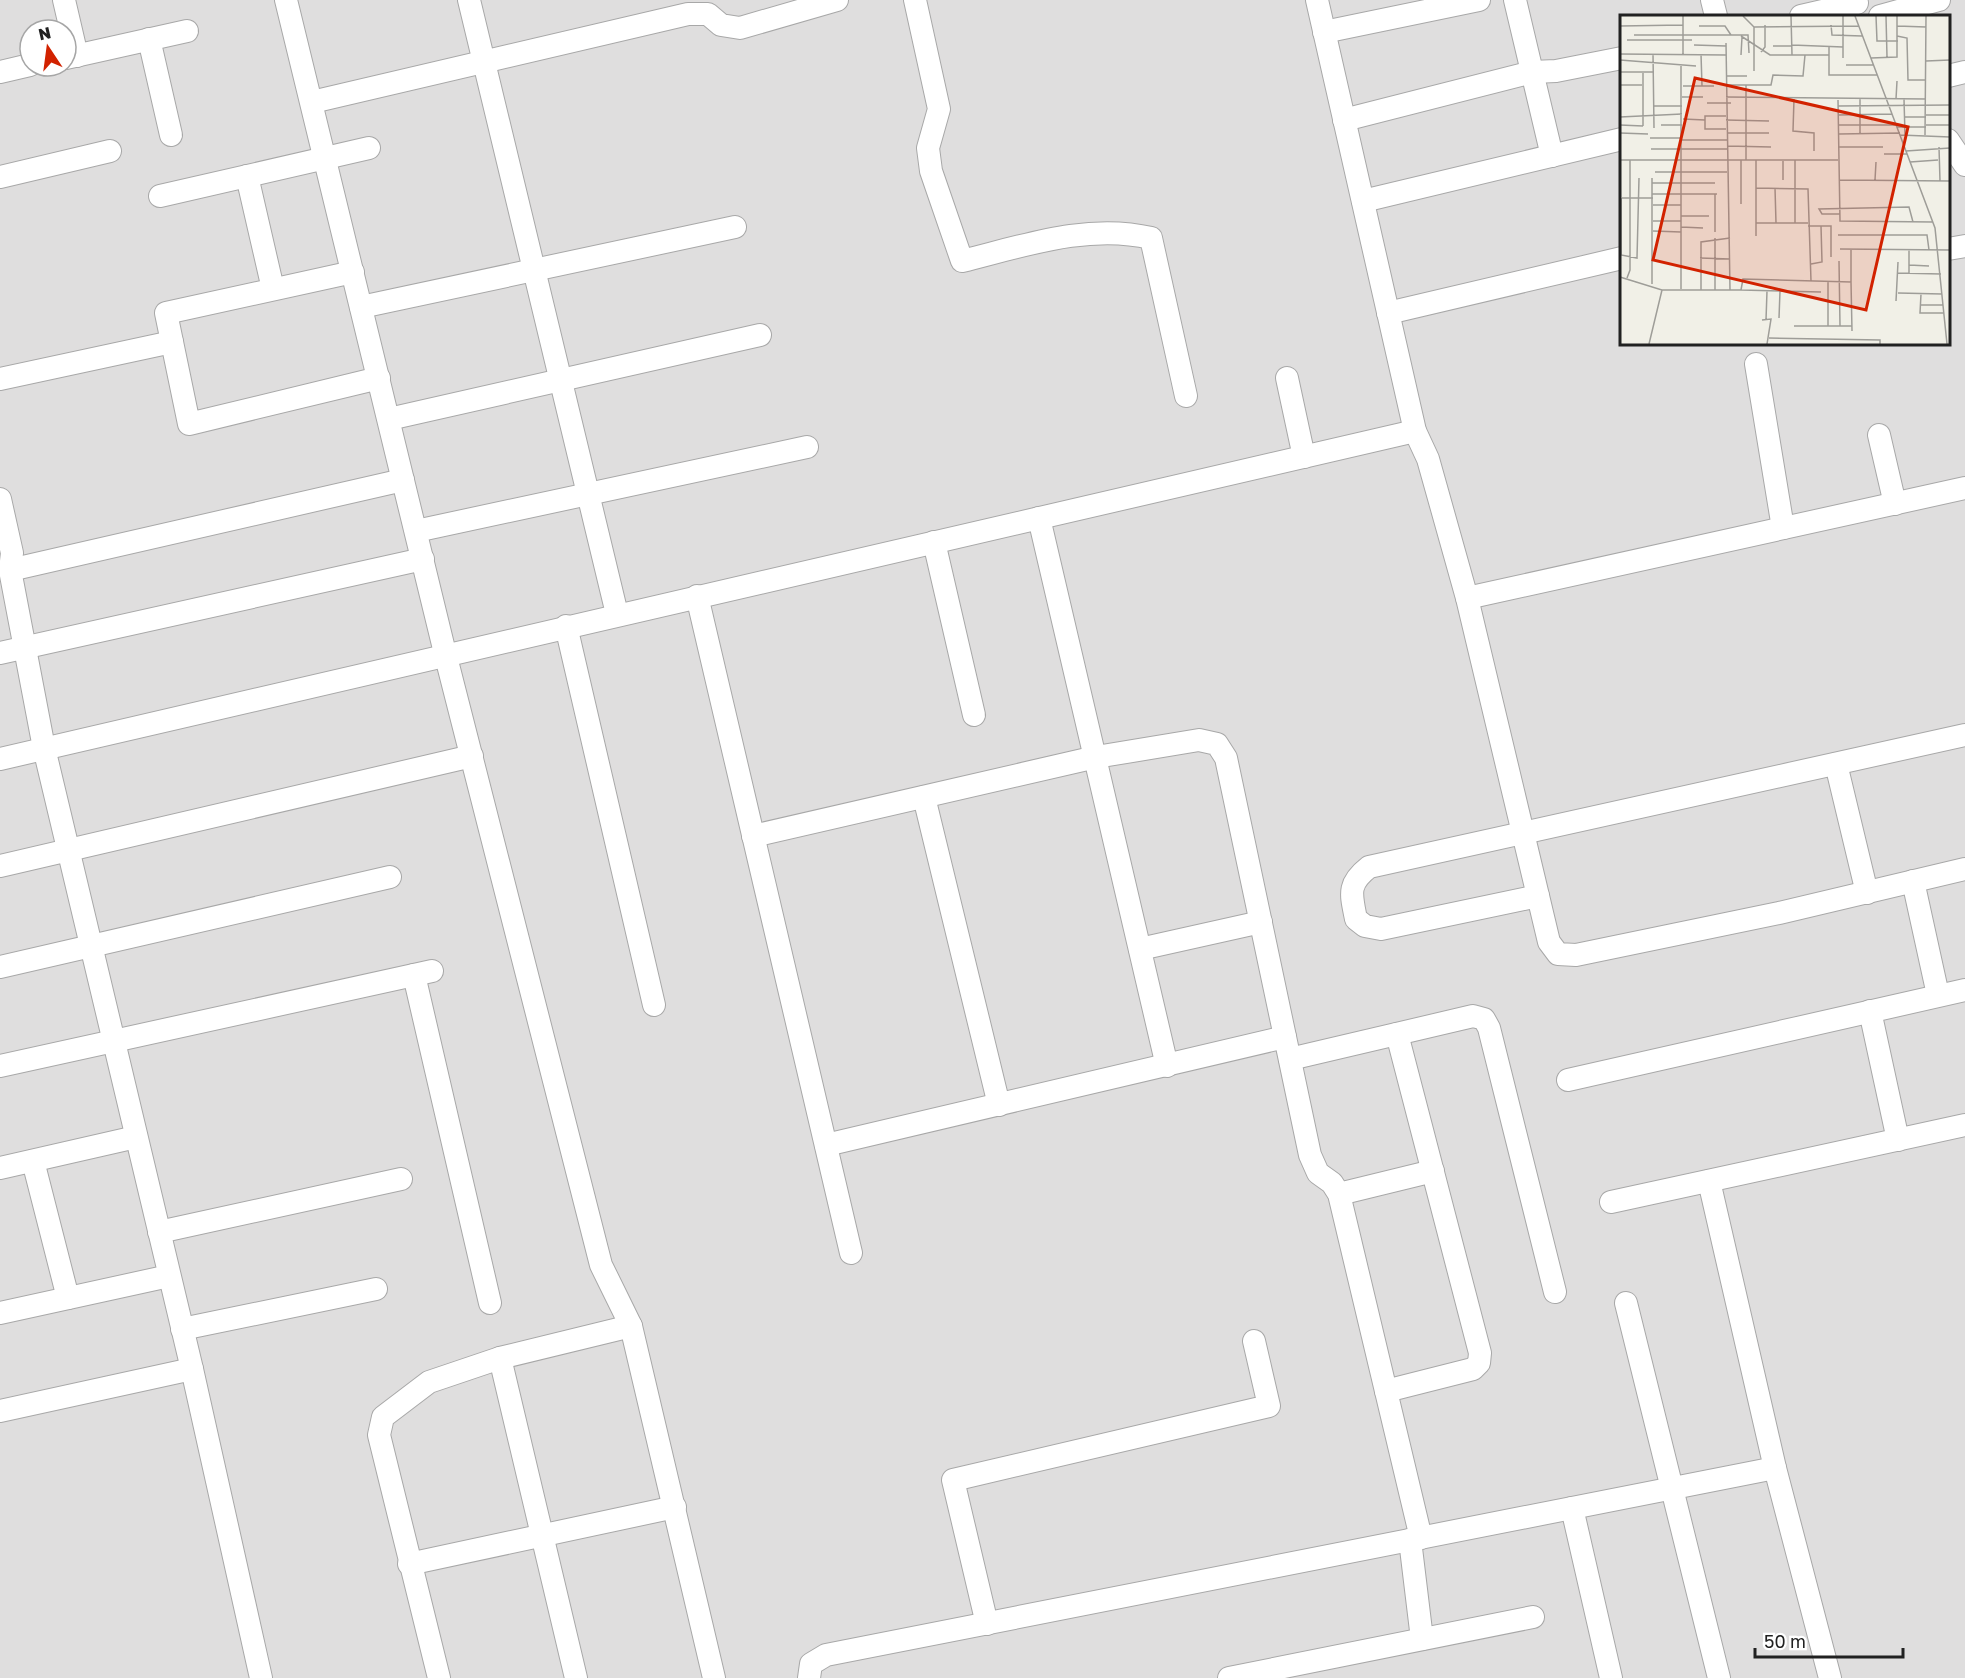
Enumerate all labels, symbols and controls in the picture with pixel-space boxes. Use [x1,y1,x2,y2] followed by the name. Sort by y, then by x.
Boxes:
[1620,15,1950,345] inset map
[18,18,78,78] north arrow
[36,22,53,44] text: N
[1755,1621,1904,1659] scale bar
[1764,1630,1806,1652] text: 50 m

